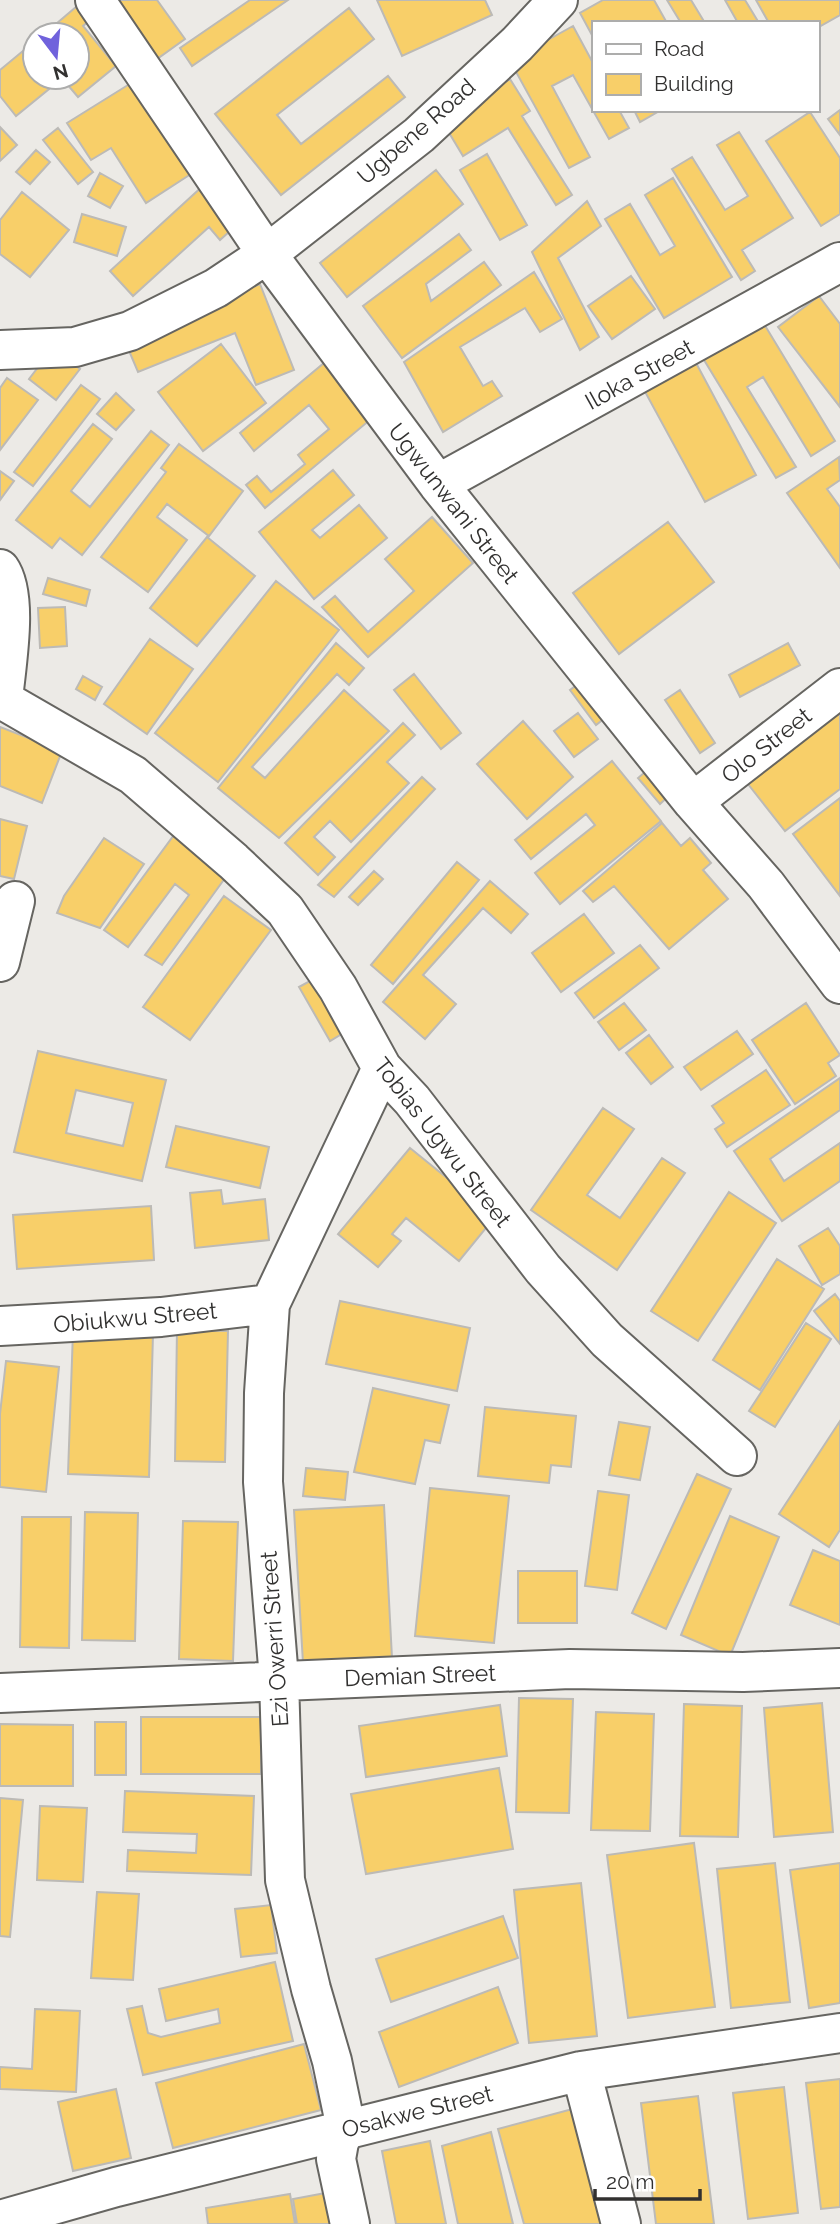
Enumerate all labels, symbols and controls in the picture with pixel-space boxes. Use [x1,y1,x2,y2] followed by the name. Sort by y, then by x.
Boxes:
[21,21,91,91] north arrow
[592,21,819,112] legend
[654,36,704,61] text: Road
[51,60,71,85] text: N
[654,71,734,96] text: Building
[352,73,480,189] street label: Ugbene Road
[580,333,698,415] street label: Iloka Street
[383,418,525,589] street label: Ugwunwani Street
[716,701,817,789] street label: Olo Street
[369,1052,518,1232] street label: Tobias Ugwu Street
[52,1296,218,1338] street label: Obiukwu Street
[254,1550,294,1728] street label: Ezi Owerri Street
[344,1659,497,1691] street label: Demian Street
[339,2079,496,2143] street label: Osakwe Street
[595,2158,700,2202] scale bar
[606,2169,654,2194] text: 20 m

